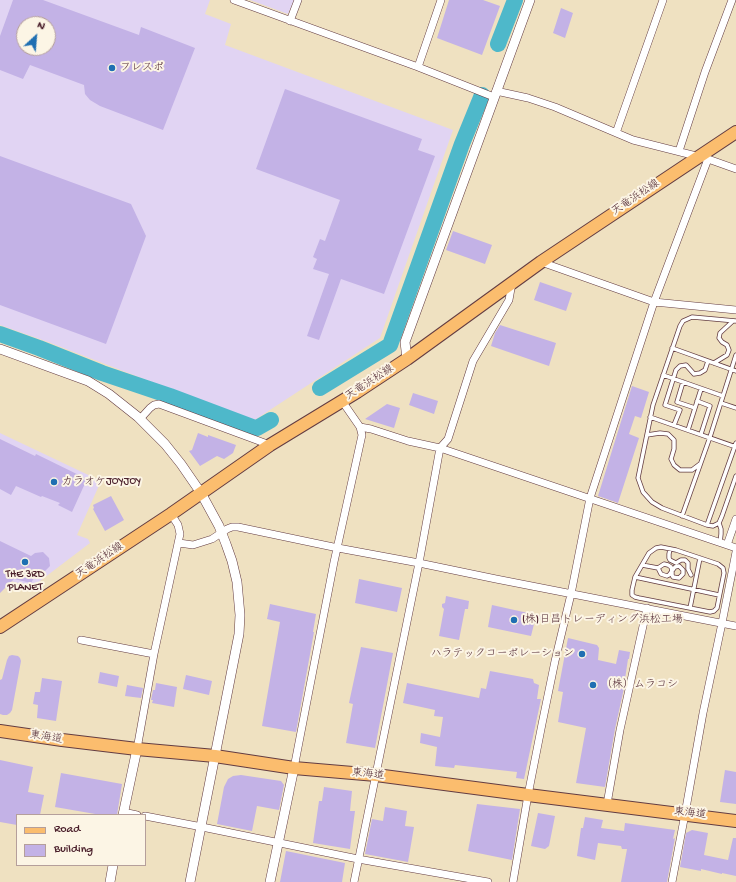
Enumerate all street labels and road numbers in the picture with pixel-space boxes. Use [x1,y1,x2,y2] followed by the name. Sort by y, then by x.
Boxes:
[610,177,662,219] street label: 天竜浜松線
[343,362,397,404] street label: 天竜浜松線
[74,540,126,582] street label: 天竜浜松線
[29,729,63,747] street label: 東海道
[351,767,385,783] street label: 東海道
[673,805,707,823] street label: 東海道

